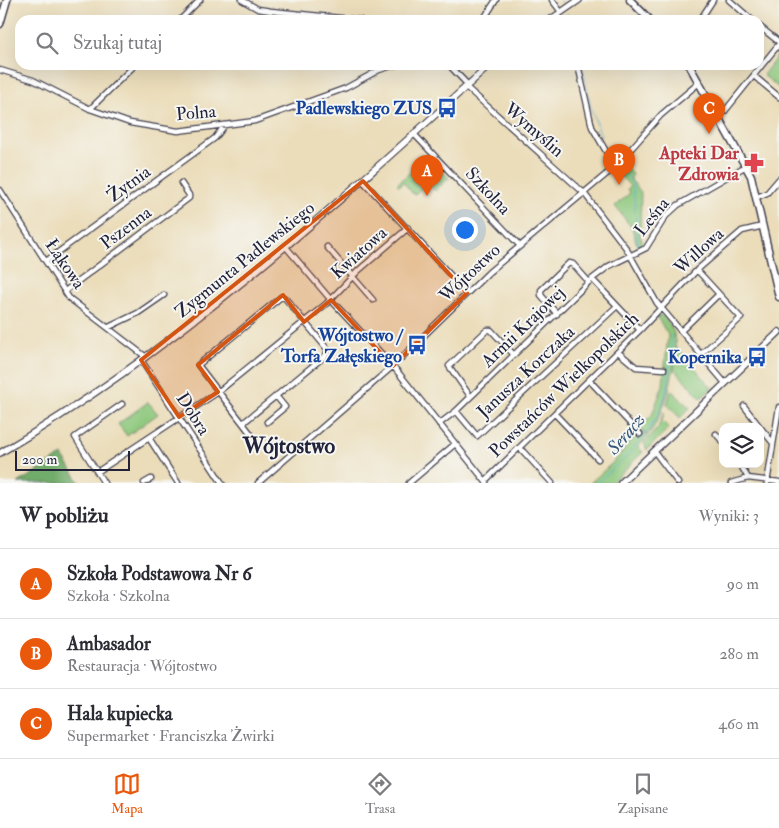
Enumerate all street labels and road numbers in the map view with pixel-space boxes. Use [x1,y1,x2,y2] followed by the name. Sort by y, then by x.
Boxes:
[499,97,569,162] street label: Wymyślin
[175,100,217,126] street label: Polna
[102,159,156,208] street label: Żytnia
[460,162,516,220] street label: Szkolna
[629,192,675,241] street label: Leśna
[170,196,320,323] street label: Zygmunta Padlewskiego
[96,201,157,255] street label: Pszenna
[326,221,392,284] street label: Kwiatowa
[669,222,729,280] street label: Willowa
[40,234,90,294] street label: Łąkowa
[434,239,506,308] street label: Wójtostwo
[476,281,570,373] street label: Armii Krajowej
[484,307,644,463] street label: Powstańców Wielkopolskich
[471,320,580,424] street label: Janusza Korczaka
[171,388,216,440] street label: Dobra

